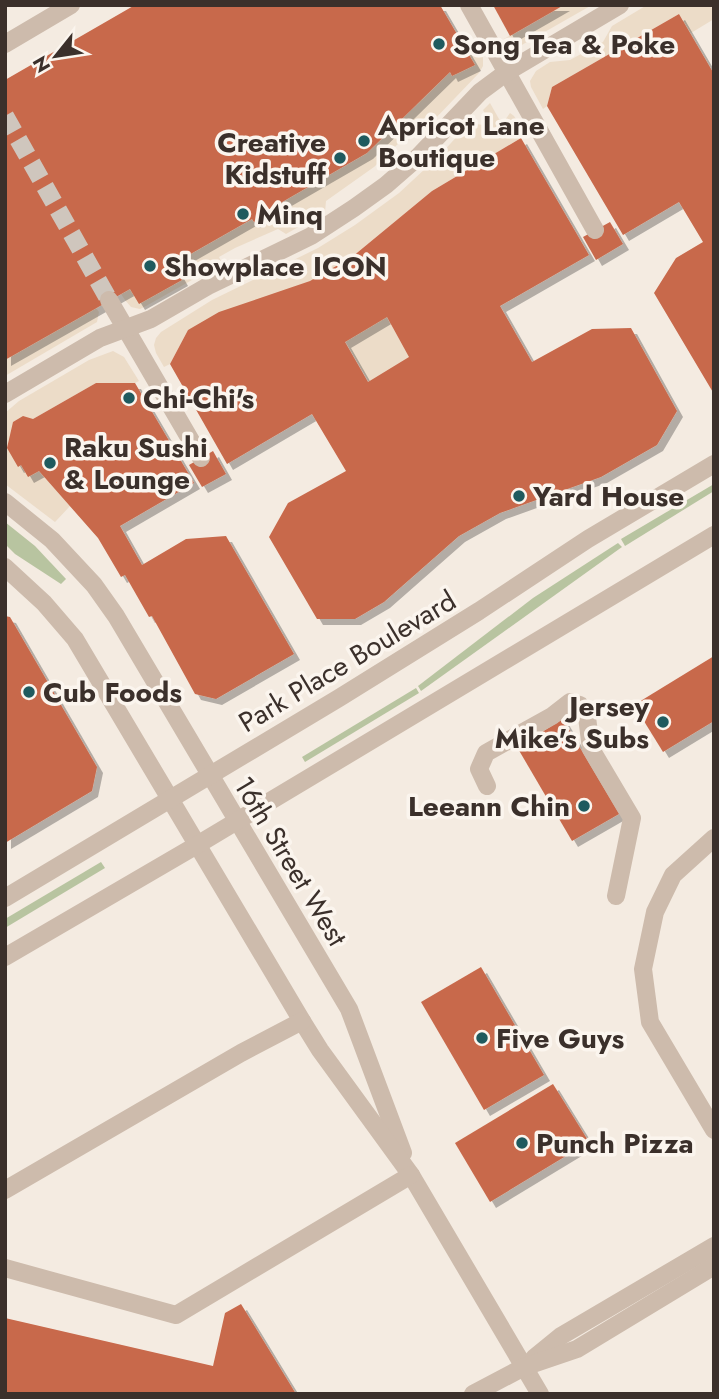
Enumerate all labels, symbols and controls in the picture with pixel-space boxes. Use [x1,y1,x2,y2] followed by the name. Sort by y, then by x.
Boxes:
[21,21,91,91] north arrow
[453,24,675,65] place label: Song Tea & Poke
[431,36,447,52] marker: Song Tea & Poke
[26,51,57,78] text: N
[377,105,545,178] place label: Apricot Lane Boutique
[217,122,327,195] place label: Creative Kidstuff
[356,133,372,149] marker: Apricot Lane Boutique
[332,150,348,166] marker: Creative Kidstuff
[257,194,323,235] place label: Minq
[235,206,251,222] marker: Minq
[164,246,387,287] place label: Showplace ICON
[142,258,158,274] marker: Showplace ICON
[143,378,255,419] place label: Chi-Chi's
[121,390,137,406] marker: Chi-Chi's
[64,427,208,500] place label: Raku Sushi & Lounge
[42,455,58,471] marker: Raku Sushi & Lounge
[532,476,684,517] place label: Yard House
[511,488,527,504] marker: Yard House
[231,580,464,743] street label: Park Place Boulevard
[43,672,182,713] place label: Cub Foods
[21,684,37,700] marker: Cub Foods
[495,686,649,759] place label: Jersey Mike's Subs
[655,714,671,730] marker: Jersey Mike's Subs
[224,769,358,954] street label: 16th Street West
[408,786,570,827] place label: Leeann Chin
[576,798,592,814] marker: Leeann Chin
[496,1018,624,1059] place label: Five Guys
[474,1030,490,1046] marker: Five Guys
[536,1123,694,1164] place label: Punch Pizza
[514,1135,530,1151] marker: Punch Pizza

